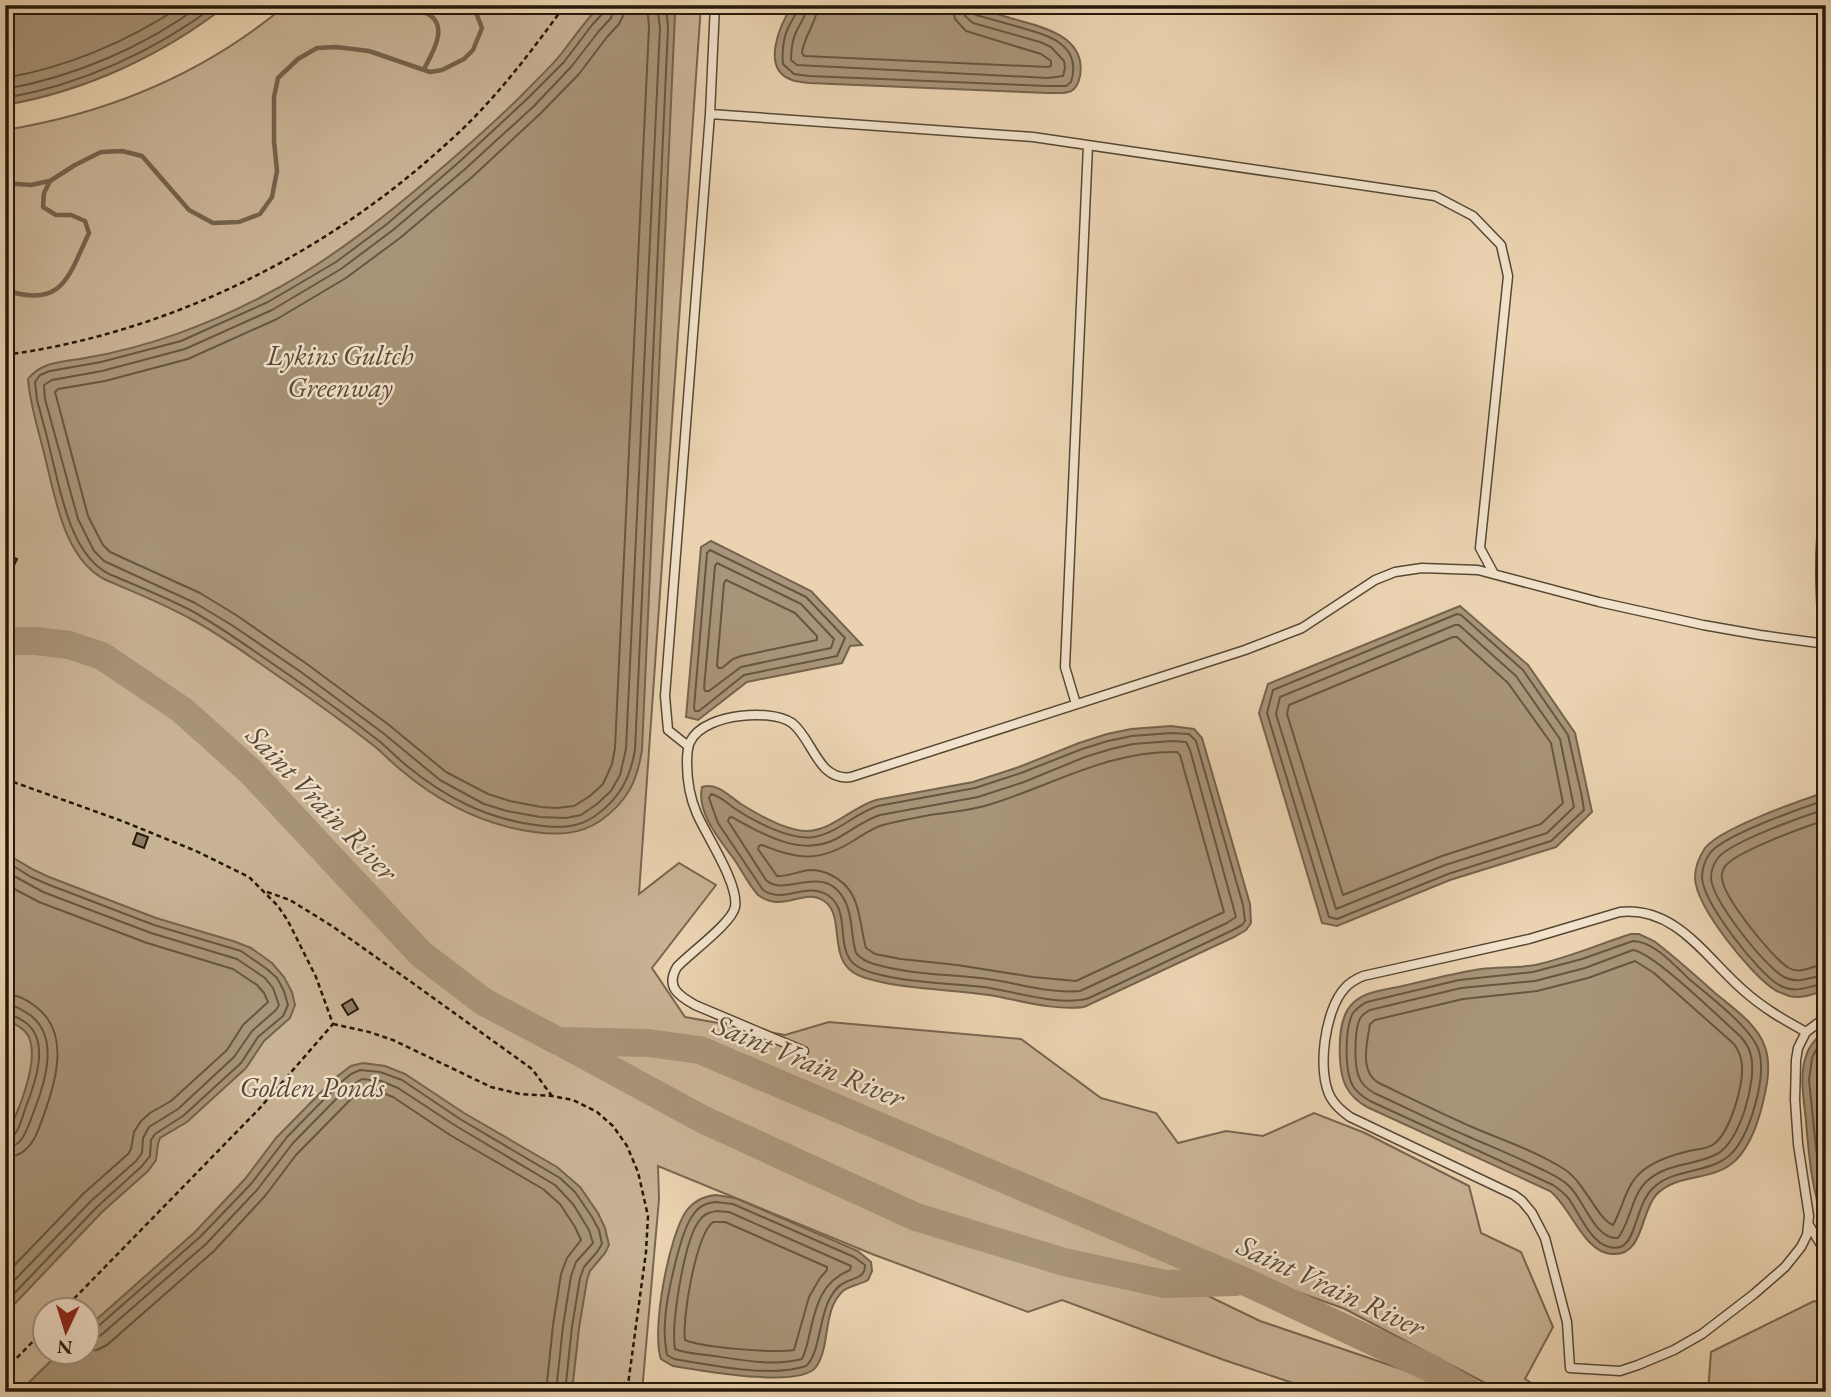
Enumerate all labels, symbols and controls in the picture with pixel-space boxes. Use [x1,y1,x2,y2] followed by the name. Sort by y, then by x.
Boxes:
[265,337,414,405] park label: Lykins Gultch Greenway
[237,715,408,890] water label: Saint Vrain River
[707,1004,912,1117] water label: Saint Vrain River
[239,1069,385,1105] park label: Golden Ponds
[1230,1225,1433,1347] water label: Saint Vrain River
[32,1296,102,1366] north arrow
[56,1334,73,1360] text: N

